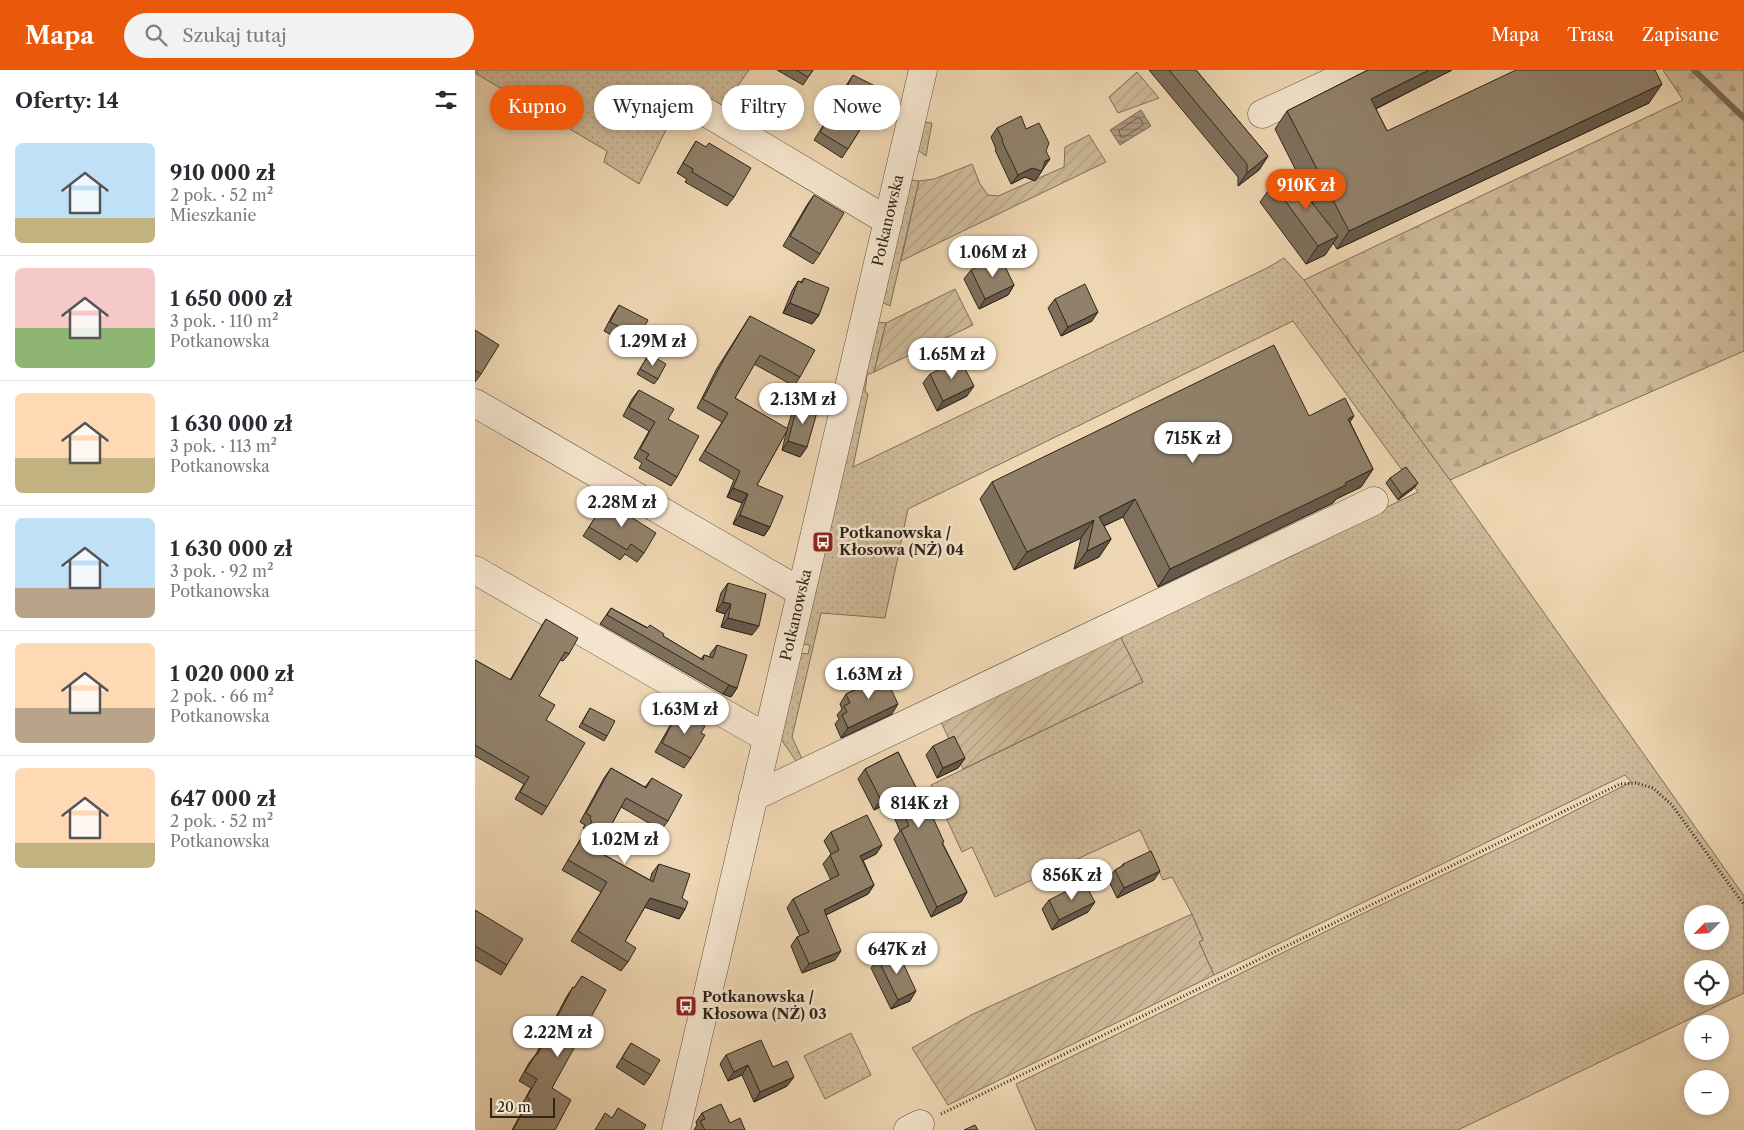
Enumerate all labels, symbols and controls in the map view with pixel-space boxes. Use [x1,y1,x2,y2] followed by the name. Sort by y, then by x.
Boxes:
[124,13,474,58] search box
[25,21,94,50] text: Mapa
[142,21,170,49] icon: search
[182,24,287,47] text: Szukaj tutaj
[1491,24,1539,46] text: Mapa
[1567,24,1614,46] text: Trasa
[1642,24,1719,46] text: Zapisane
[490,85,584,130] chip: Kupno
[594,85,712,130] chip: Wynajem
[722,85,804,130] chip: Filtry
[814,85,900,130] chip: Nowe
[432,86,460,114] icon: filters
[15,88,119,113] text: Oferty: 14
[170,160,275,185] text: 910 000 zł
[55,163,115,223] icon: home
[1260,168,1352,211] pin: 910K zł
[868,172,907,268] street label: Potkanowska
[1277,175,1335,195] text: 910K zł
[170,185,273,205] text: 2 pok. · 52 m²
[170,205,256,225] text: Mieszkanie
[941,236,1045,278] pin: 1.06M zł
[960,242,1026,262] text: 1.06M zł
[170,286,292,311] text: 1 650 000 zł
[55,288,115,348] icon: home
[170,311,279,331] text: 3 pok. · 110 m²
[601,324,705,367] pin: 1.29M zł
[170,331,270,351] text: Potkanowska
[620,331,686,351] text: 1.29M zł
[900,338,1004,380] pin: 1.65M zł
[919,344,985,364] text: 1.65M zł
[751,382,855,425] pin: 2.13M zł
[770,389,836,409] text: 2.13M zł
[170,411,293,436] text: 1 630 000 zł
[55,413,115,473] icon: home
[1147,422,1239,464] pin: 715K zł
[1165,428,1221,448] text: 715K zł
[170,436,277,456] text: 3 pok. · 113 m²
[170,456,270,476] text: Potkanowska
[570,486,674,528] pin: 2.28M zł
[588,492,656,512] text: 2.28M zł
[839,523,964,559] place label: Potkanowska / Kłosowa (NŻ) 04
[811,530,835,554] bus stop icon: Potkanowska / Kłosowa (NŻ) 04
[170,536,293,561] text: 1 630 000 zł
[55,538,115,598] icon: home
[170,561,273,581] text: 3 pok. · 92 m²
[776,567,815,662] street label: Potkanowska
[170,581,270,601] text: Potkanowska
[817,658,921,700] pin: 1.63M zł
[170,661,294,686] text: 1 020 000 zł
[55,663,115,723] icon: home
[836,664,902,684] text: 1.63M zł
[170,686,274,706] text: 2 pok. · 66 m²
[633,692,737,735] pin: 1.63M zł
[652,699,718,719] text: 1.63M zł
[170,706,270,726] text: Potkanowska
[170,786,276,811] text: 647 000 zł
[873,786,965,829] pin: 814K zł
[55,788,115,848] icon: home
[890,793,948,813] text: 814K zł
[170,811,273,831] text: 2 pok. · 52 m²
[573,822,677,865] pin: 1.02M zł
[592,829,658,849] text: 1.02M zł
[170,831,270,851] text: Potkanowska
[1026,858,1118,901] pin: 856K zł
[1042,865,1102,885] text: 856K zł
[1684,905,1729,950] north arrow
[1684,905,1729,1115] map controls
[851,932,943,975] pin: 647K zł
[868,939,926,959] text: 647K zł
[1684,960,1729,1005] button: locate
[702,987,827,1023] place label: Potkanowska / Kłosowa (NŻ) 03
[674,994,698,1018] bus stop icon: Potkanowska / Kłosowa (NŻ) 03
[1684,1015,1729,1060] button: +
[506,1016,610,1058] pin: 2.22M zł
[524,1022,592,1042] text: 2.22M zł
[1684,1070,1729,1115] button: −
[490,1095,555,1118] scale bar
[497,1098,531,1116] text: 20 m

